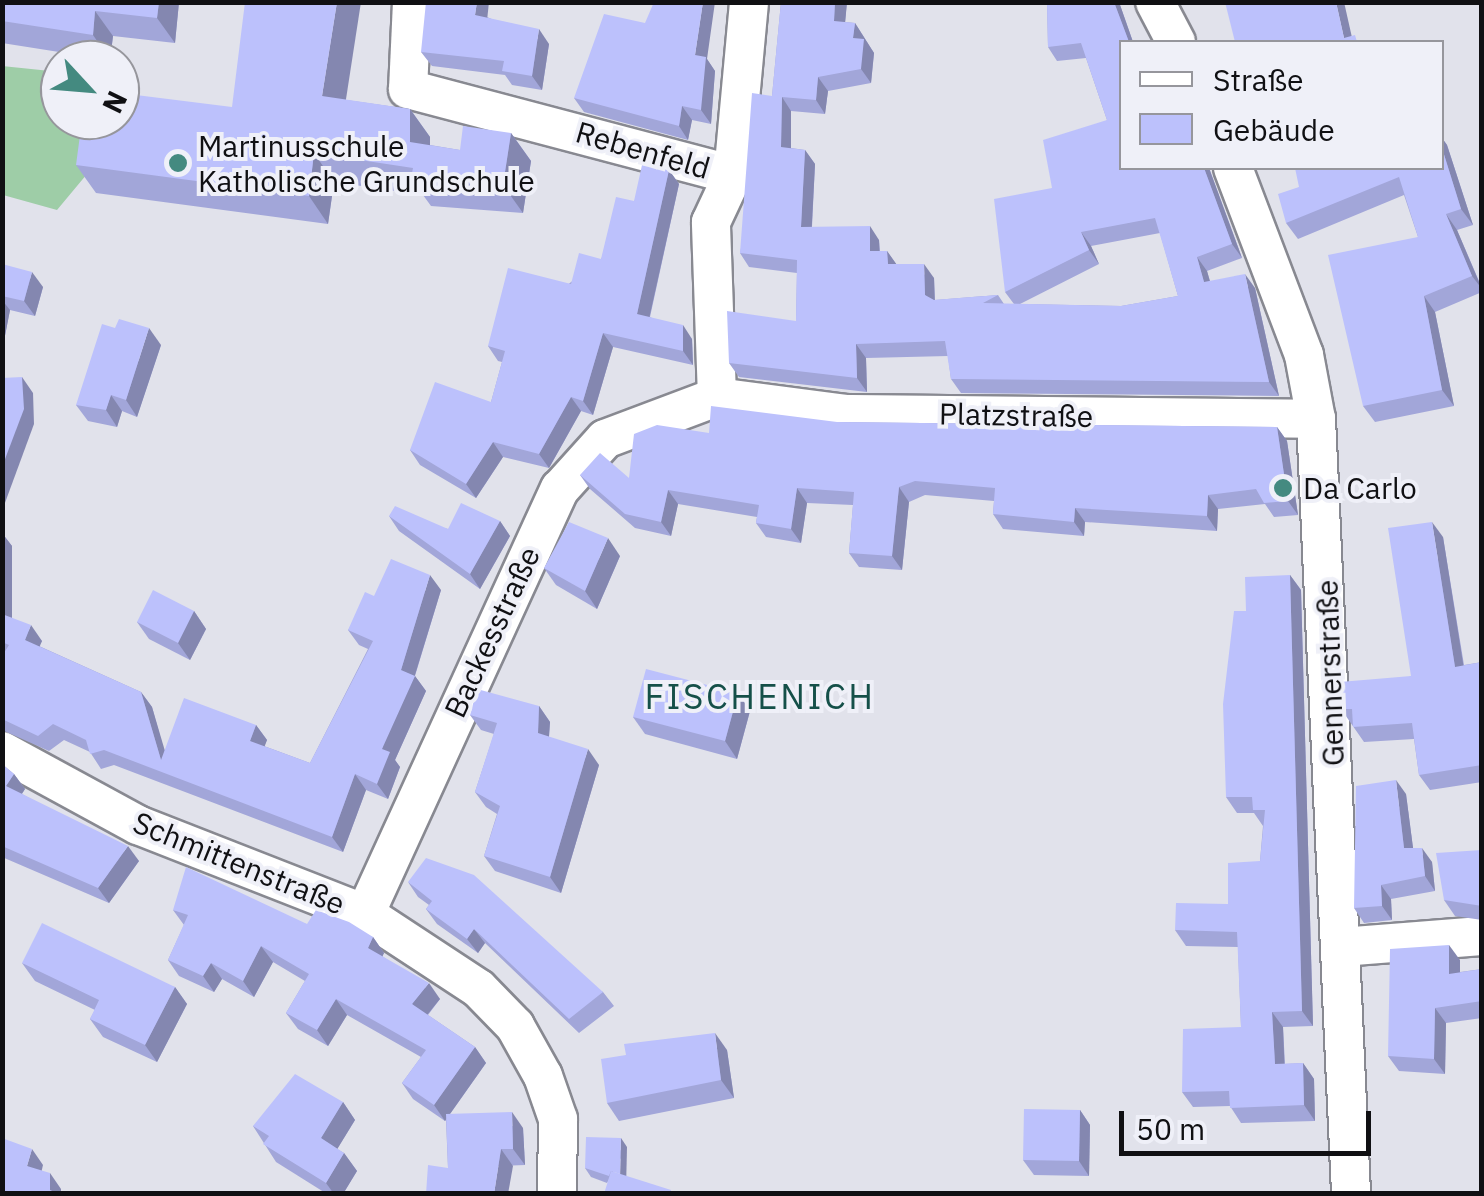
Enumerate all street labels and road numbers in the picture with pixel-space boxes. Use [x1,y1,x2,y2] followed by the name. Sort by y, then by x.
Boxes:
[572,114,714,186] street label: Rebenfeld
[939,396,1093,434] street label: Platzstraße
[437,541,547,723] street label: Backesstraße
[1309,579,1351,767] street label: Gennerstraße
[128,804,350,922] street label: Schmittenstraße

